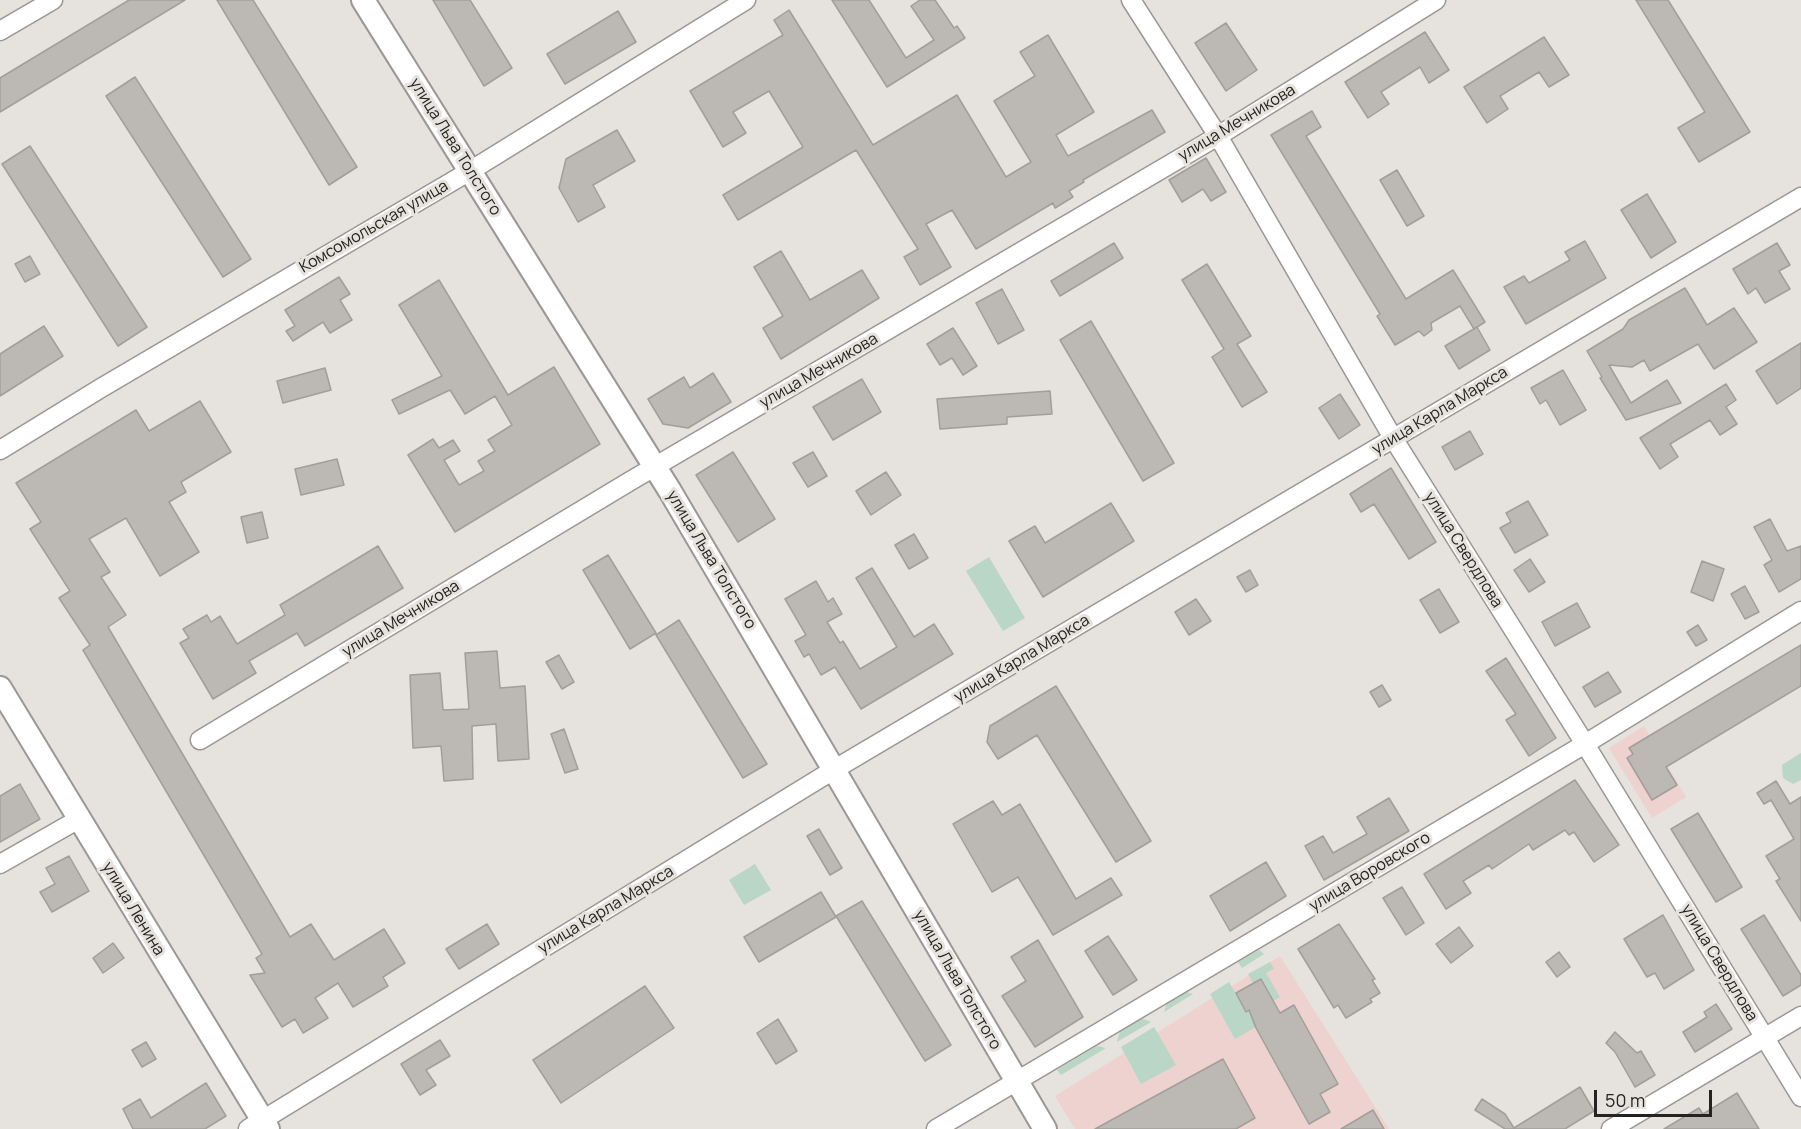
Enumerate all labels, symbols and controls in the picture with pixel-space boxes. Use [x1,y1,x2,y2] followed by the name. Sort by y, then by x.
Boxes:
[405,75,505,219] street label: улица Льва Толстого
[1175,80,1299,166] street label: улица Мечникова
[296,177,452,277] street label: Комсомольская улица
[757,329,881,413] street label: улица Мечникова
[1369,363,1511,459] street label: улица Карла Маркса
[662,487,760,633] street label: улица Льва Толстого
[1420,489,1506,611] street label: улица Свердлова
[339,576,463,662] street label: улица Мечникова
[951,611,1093,707] street label: улица Карла Маркса
[1306,828,1434,916] street label: улица Воровского
[98,859,168,959] street label: улица Ленина
[535,862,677,958] street label: улица Карла Маркса
[1677,901,1761,1025] street label: улица Свердлова
[909,907,1005,1053] street label: улица Льва Толстого
[1597,1078,1716,1116] scale bar
[1605,1088,1645,1112] text: 50 m

